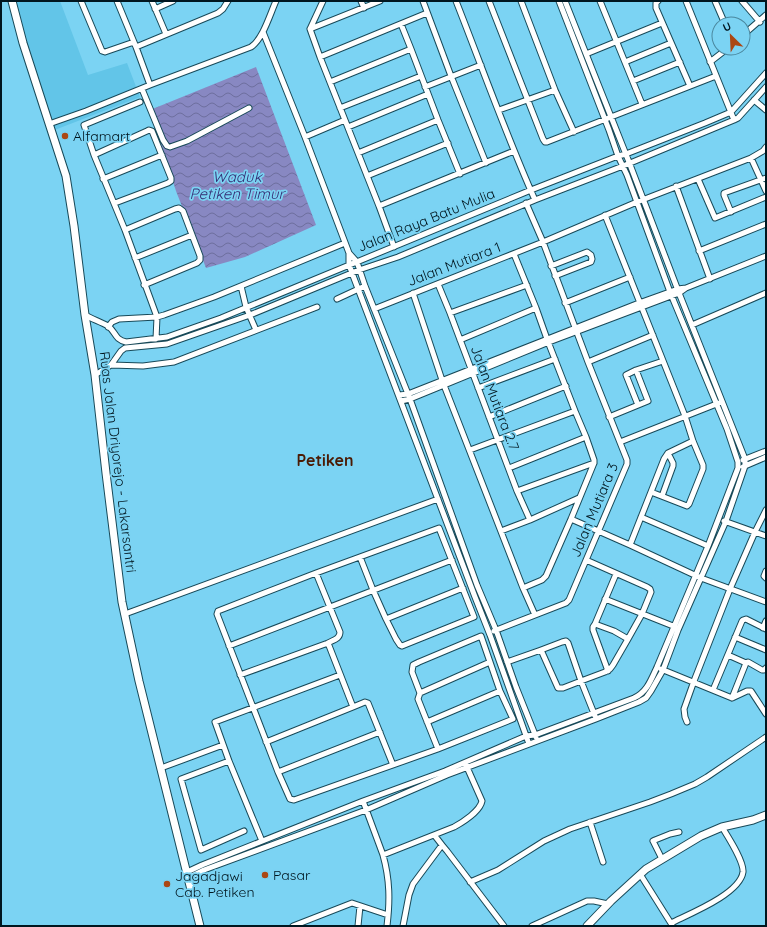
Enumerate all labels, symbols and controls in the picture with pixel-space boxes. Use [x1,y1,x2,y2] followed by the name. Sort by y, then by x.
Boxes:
[711,16,751,56] north arrow
[721,19,733,35] text: U
[73,127,130,145] place label: Alfamart
[60,131,70,141] marker: Alfamart
[190,167,287,203] water label: Waduk Petiken Timur
[355,184,497,256] street label: Jalan Raya Batu Mulia
[405,238,503,290] street label: Jalan Mutiara 1
[467,343,523,453] street label: Jalan Mutiara 2.7
[95,350,141,574] street label: Ruas Jalan Driyorejo - Lakarsantri
[297,450,353,470] district label: Petiken
[566,460,622,560] street label: Jalan Mutiara 3
[273,866,311,884] place label: Pasar
[175,867,255,901] place label: Jagadjawi Cab. Petiken
[260,870,270,880] marker: Pasar
[162,879,172,889] marker: Jagadjawi Cab. Petiken

